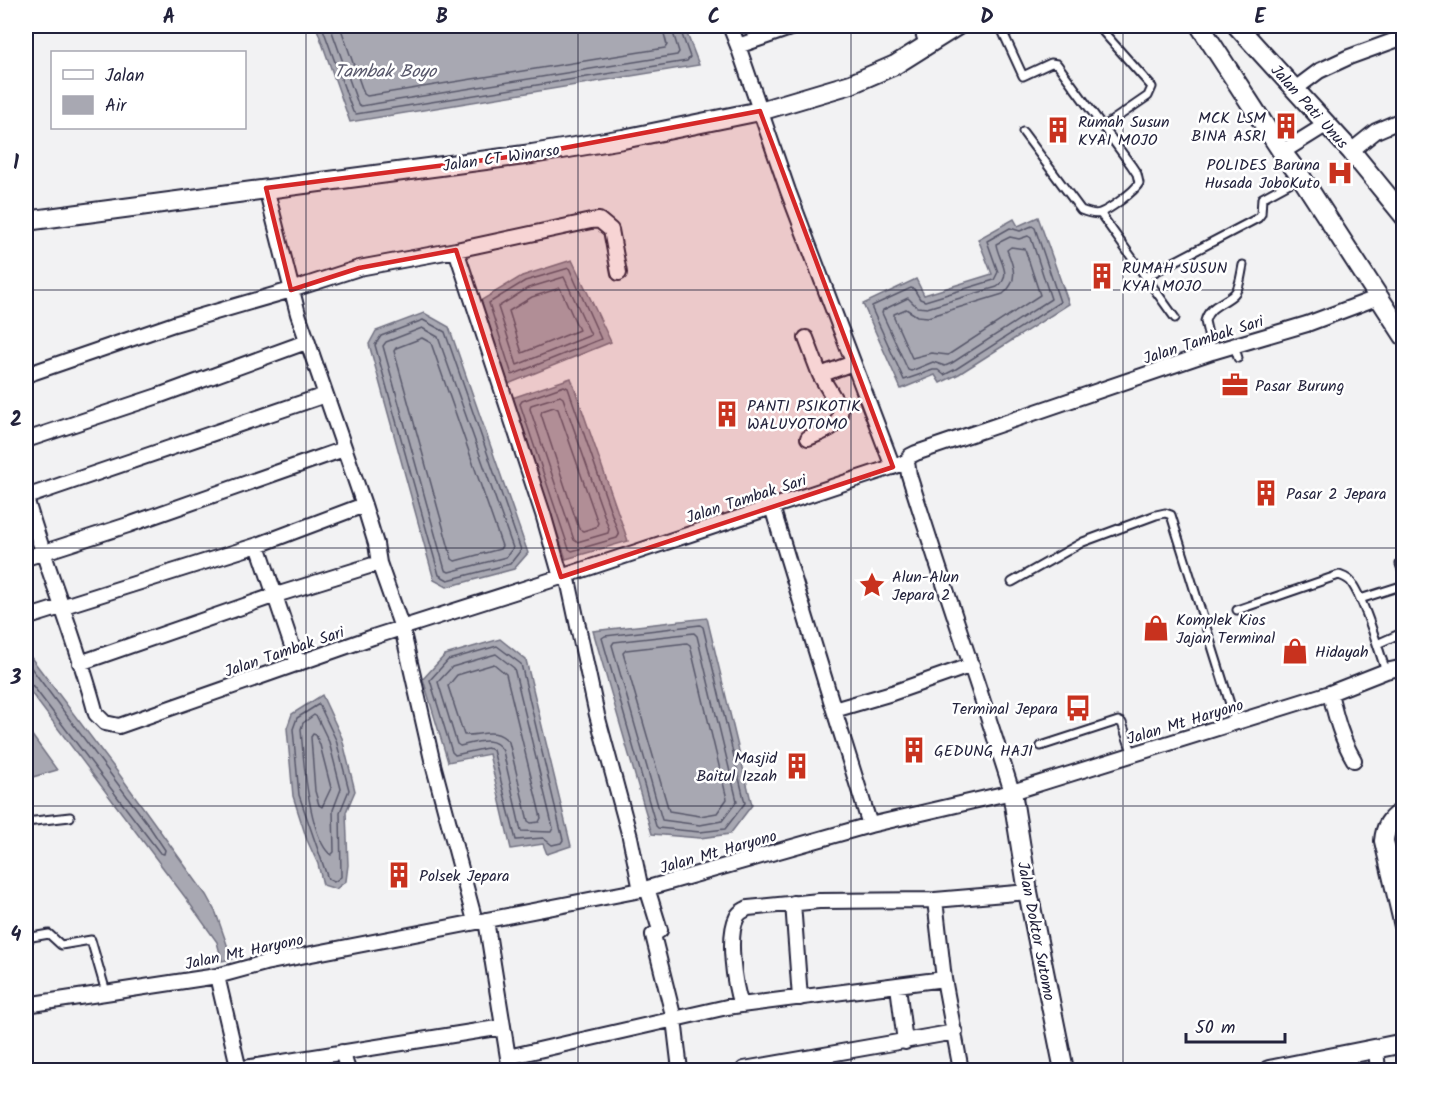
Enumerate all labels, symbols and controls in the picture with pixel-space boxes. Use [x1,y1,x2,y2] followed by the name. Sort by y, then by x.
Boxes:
[163,2,175,34] text: A
[436,2,448,34] text: B
[708,2,720,34] text: C
[980,2,994,34] text: D
[1254,2,1266,34] text: E
[51,51,246,129] legend
[334,58,438,87] water label: Tambak Boyo
[1264,59,1354,155] street label: Jalan Pati Unus
[105,62,144,91] text: Jalan
[105,92,127,121] text: Air
[1191,106,1266,149] place label: MCK LSM BINA ASRI
[1078,110,1170,153] place label: Rumah Susun KYAI MOJO
[1271,111,1301,141] building icon: MCK LSM BINA ASRI
[1043,115,1073,145] building icon: Rumah Susun KYAI MOJO
[441,138,561,179] street label: Jalan CT Winarso
[13,148,19,180] text: 1
[1204,153,1320,196] place label: POLIDES Baruna Husada JoboKuto
[1325,158,1355,188] hospital icon: POLIDES Baruna Husada JoboKuto
[1122,256,1228,299] place label: RUMAH SUSUN KYAI MOJO
[1087,261,1117,291] building icon: RUMAH SUSUN KYAI MOJO
[1140,309,1268,372] street label: Jalan Tambak Sari
[1220,370,1250,400] office icon: Pasar Burung
[1255,374,1344,399] place label: Pasar Burung
[747,394,861,437] place label: PANTI PSIKOTIK WALUYOTOMO
[712,399,742,429] building icon: PANTI PSIKOTIK WALUYOTOMO
[10,405,22,437] text: 2
[683,468,811,531] street label: Jalan Tambak Sari
[1251,478,1281,508] building icon: Pasar 2 Jepara
[1286,482,1387,507] place label: Pasar 2 Jepara
[892,565,959,608] place label: Alun-Alun Jepara 2
[857,570,887,600] place icon: Alun-Alun Jepara 2
[1176,608,1275,651] place label: Komplek Kios Jajan Terminal
[1141,613,1171,643] shop icon: Komplek Kios Jajan Terminal
[221,620,349,685] street label: Jalan Tambak Sari
[1280,636,1310,666] shop icon: Hidayah
[1315,640,1369,665] place label: Hidayah
[10,663,22,695] text: 3
[1063,693,1093,723] bus stop icon: Terminal Jepara
[1124,693,1247,752] street label: Jalan Mt Haryono
[951,697,1058,722] place label: Terminal Jepara
[899,735,929,765] building icon: GEDUNG HAJI
[934,739,1033,764] place label: GEDUNG HAJI
[696,746,778,789] place label: Masjid Baitul Izzah
[782,751,812,781] building icon: Masjid Baitul Izzah
[657,824,780,881] street label: Jalan Mt Haryono
[384,860,414,890] building icon: Polsek Jepara
[1010,860,1061,1003] street label: Jalan Doktor Sutomo
[419,864,509,889] place label: Polsek Jepara
[11,920,22,952] text: 4
[183,928,306,977] street label: Jalan Mt Haryono
[1186,1006,1285,1044] scale bar
[1195,1014,1235,1043] text: 50 m

